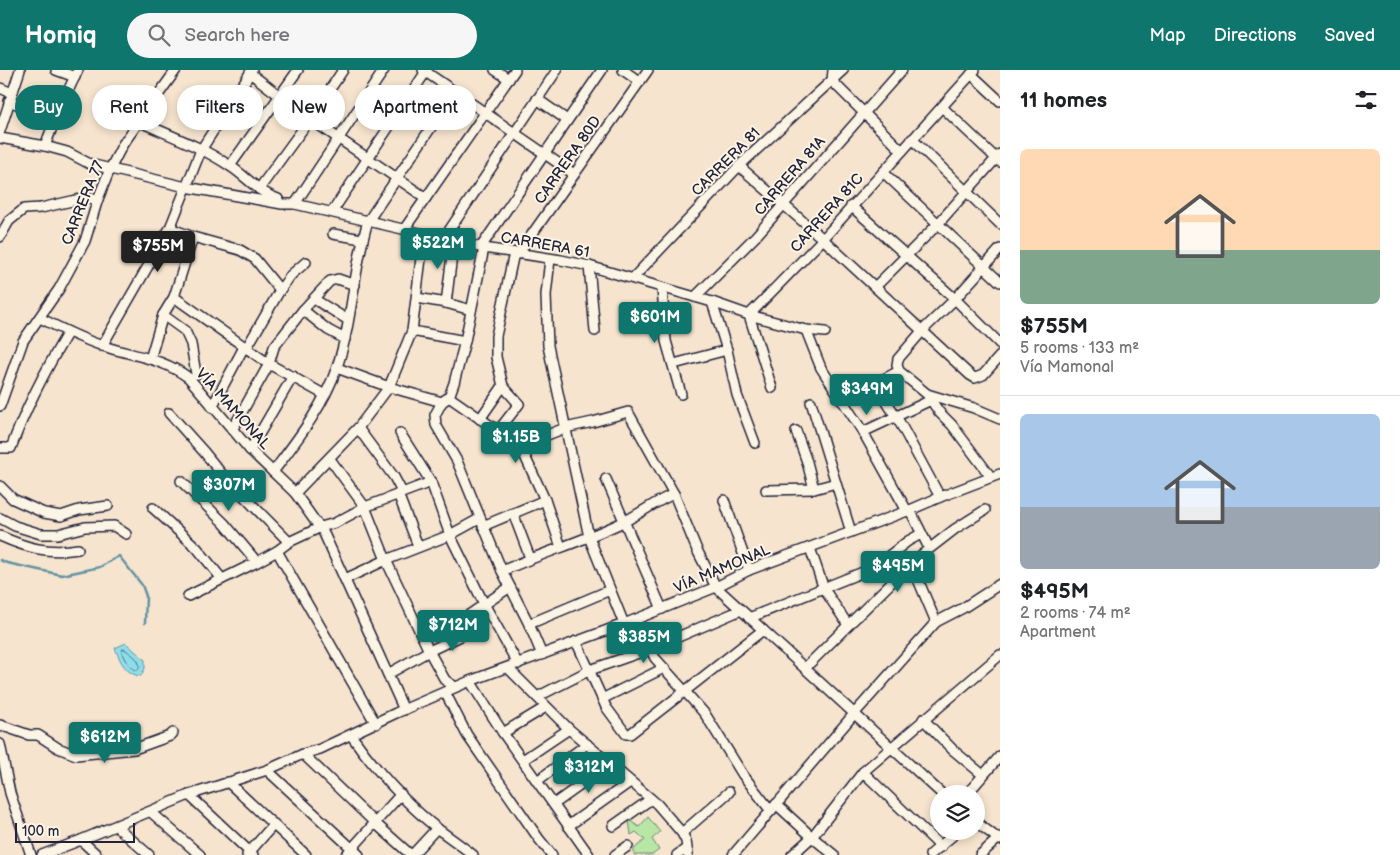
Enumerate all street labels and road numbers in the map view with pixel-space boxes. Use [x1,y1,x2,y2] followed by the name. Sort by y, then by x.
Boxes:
[531,112,605,208] street label: CARRERA 80D
[688,124,764,200] street label: CARRERA 81
[750,132,830,219] street label: CARRERA 81A
[57,157,109,248] street label: CARRERA 77
[786,169,868,257] street label: CARRERA 81C
[499,228,591,262] street label: CARRERA 61
[192,364,275,454] street label: VÍA MAMONAL
[671,540,773,598] street label: VÍA MAMONAL

